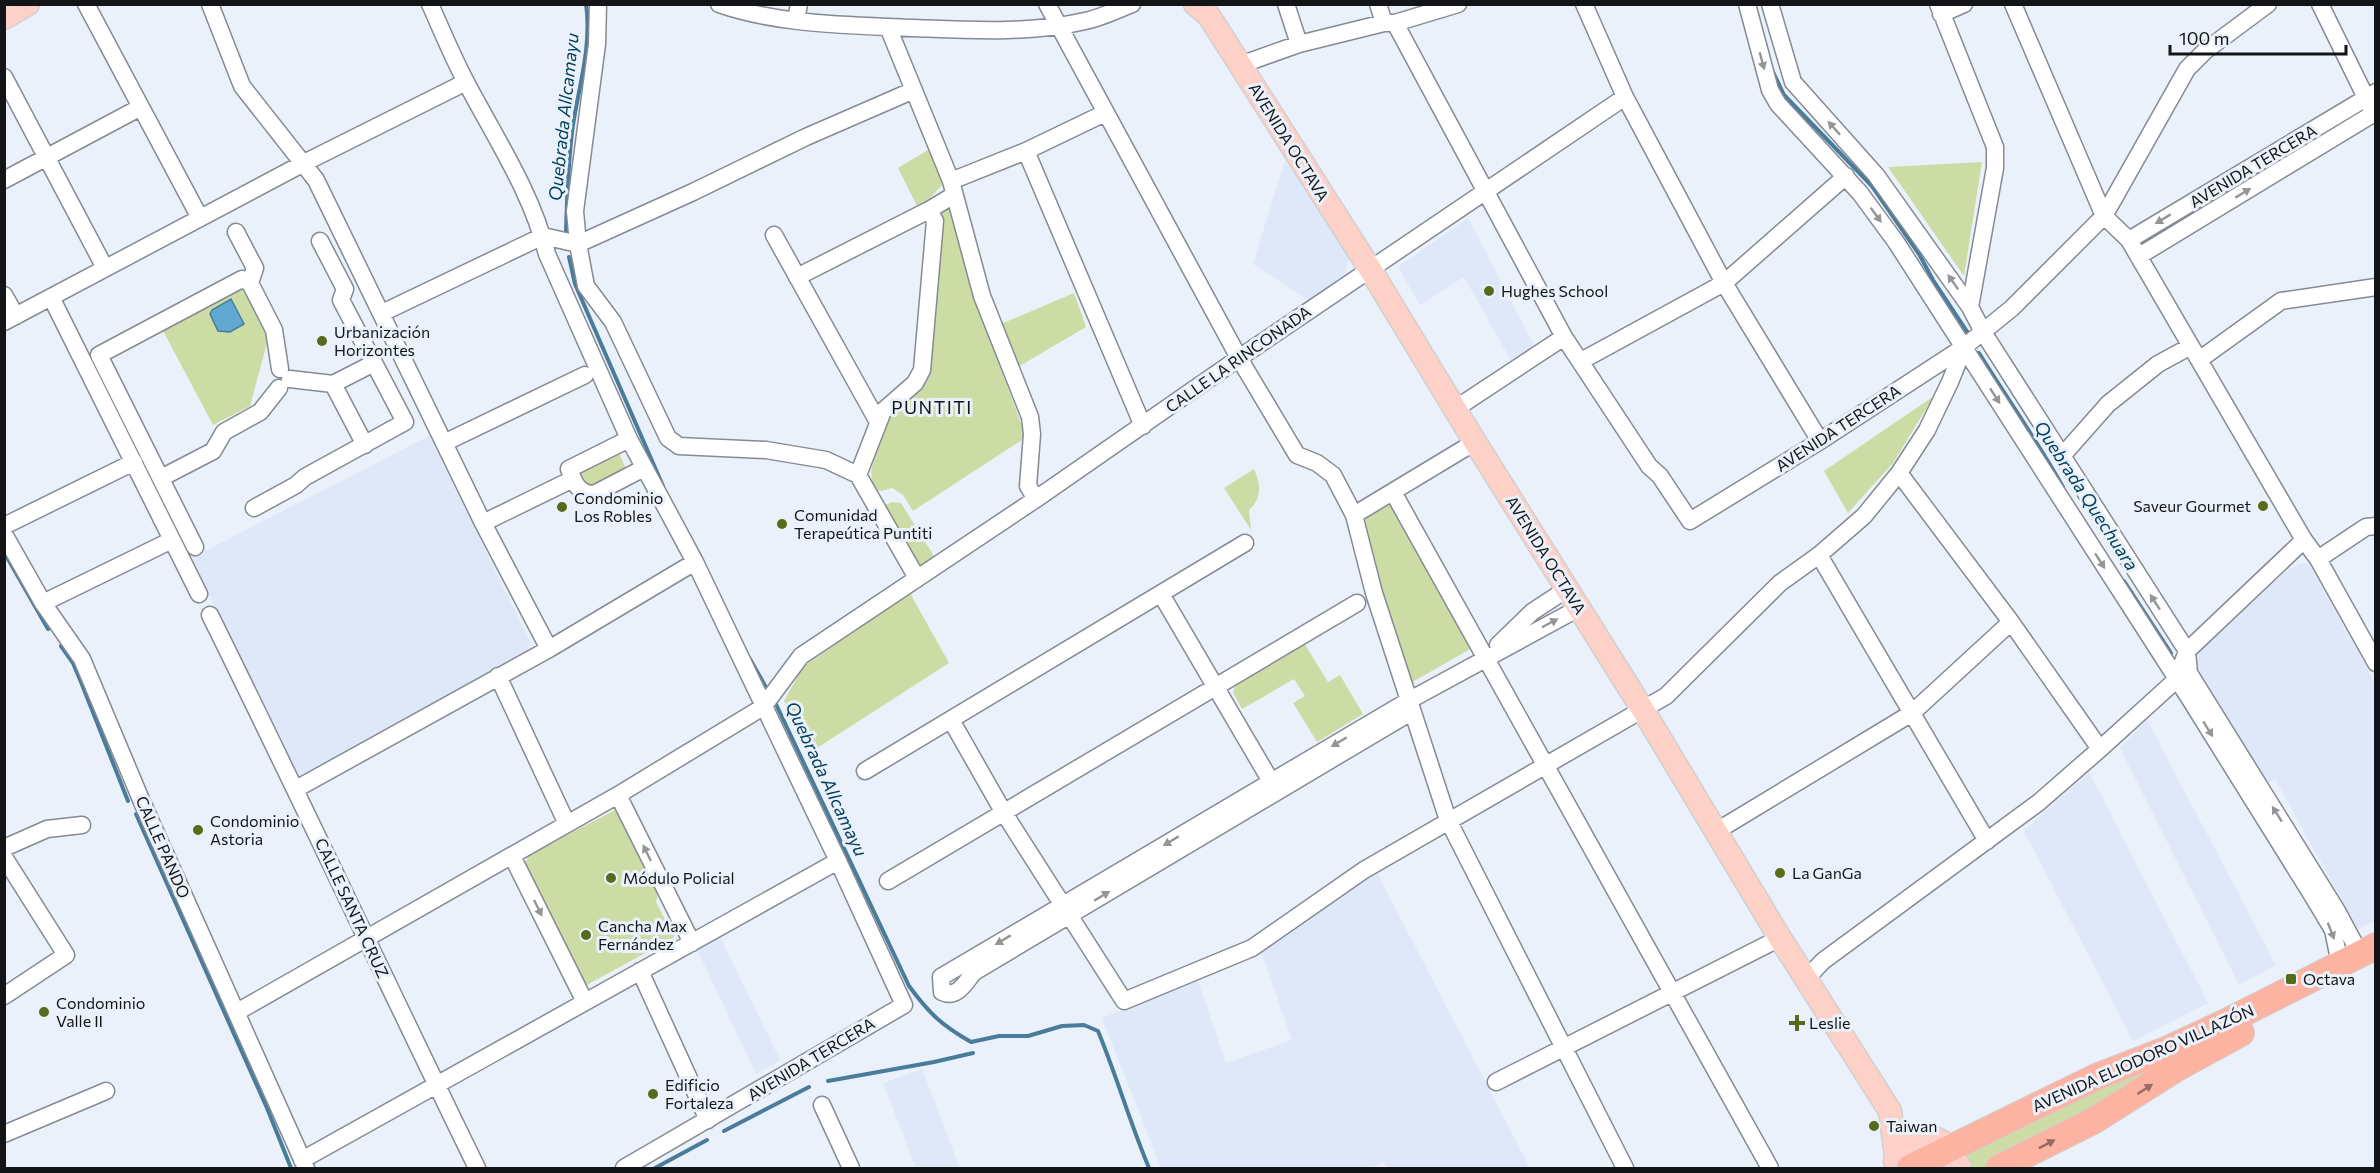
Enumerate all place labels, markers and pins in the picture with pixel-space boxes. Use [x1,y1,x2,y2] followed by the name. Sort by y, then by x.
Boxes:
[1501,281,1608,300] place label: Hughes School
[1482,284,1496,298] marker: Hughes School
[334,322,430,359] place label: Urbanización Horizontes
[315,334,329,348] marker: Urbanización Horizontes
[574,488,663,525] place label: Condominio Los Robles
[2133,496,2251,515] place label: Saveur Gourmet
[2256,499,2270,513] marker: Saveur Gourmet
[555,500,569,514] marker: Condominio Los Robles
[794,505,932,542] place label: Comunidad Terapeútica Puntiti
[775,517,789,531] marker: Comunidad Terapeútica Puntiti
[210,811,299,848] place label: Condominio Astoria
[191,823,205,837] marker: Condominio Astoria
[1792,863,1862,882] place label: La GanGa
[1773,866,1787,880] marker: La GanGa
[623,868,735,887] place label: Módulo Policial
[604,871,618,885] marker: Módulo Policial
[598,916,688,953] place label: Cancha Max Fernández
[579,928,593,942] marker: Cancha Max Fernández
[2303,969,2355,988] place label: Octava
[2284,972,2298,986] marker: Octava
[56,993,145,1030] place label: Condominio Valle II
[37,1005,51,1019] marker: Condominio Valle II
[1809,1013,1851,1032] place label: Leslie
[1790,1016,1804,1030] marker: Leslie
[665,1075,734,1112] place label: Edificio Fortaleza
[646,1087,660,1101] marker: Edificio Fortaleza
[1886,1116,1938,1135] place label: Taiwan
[1867,1119,1881,1133] marker: Taiwan

